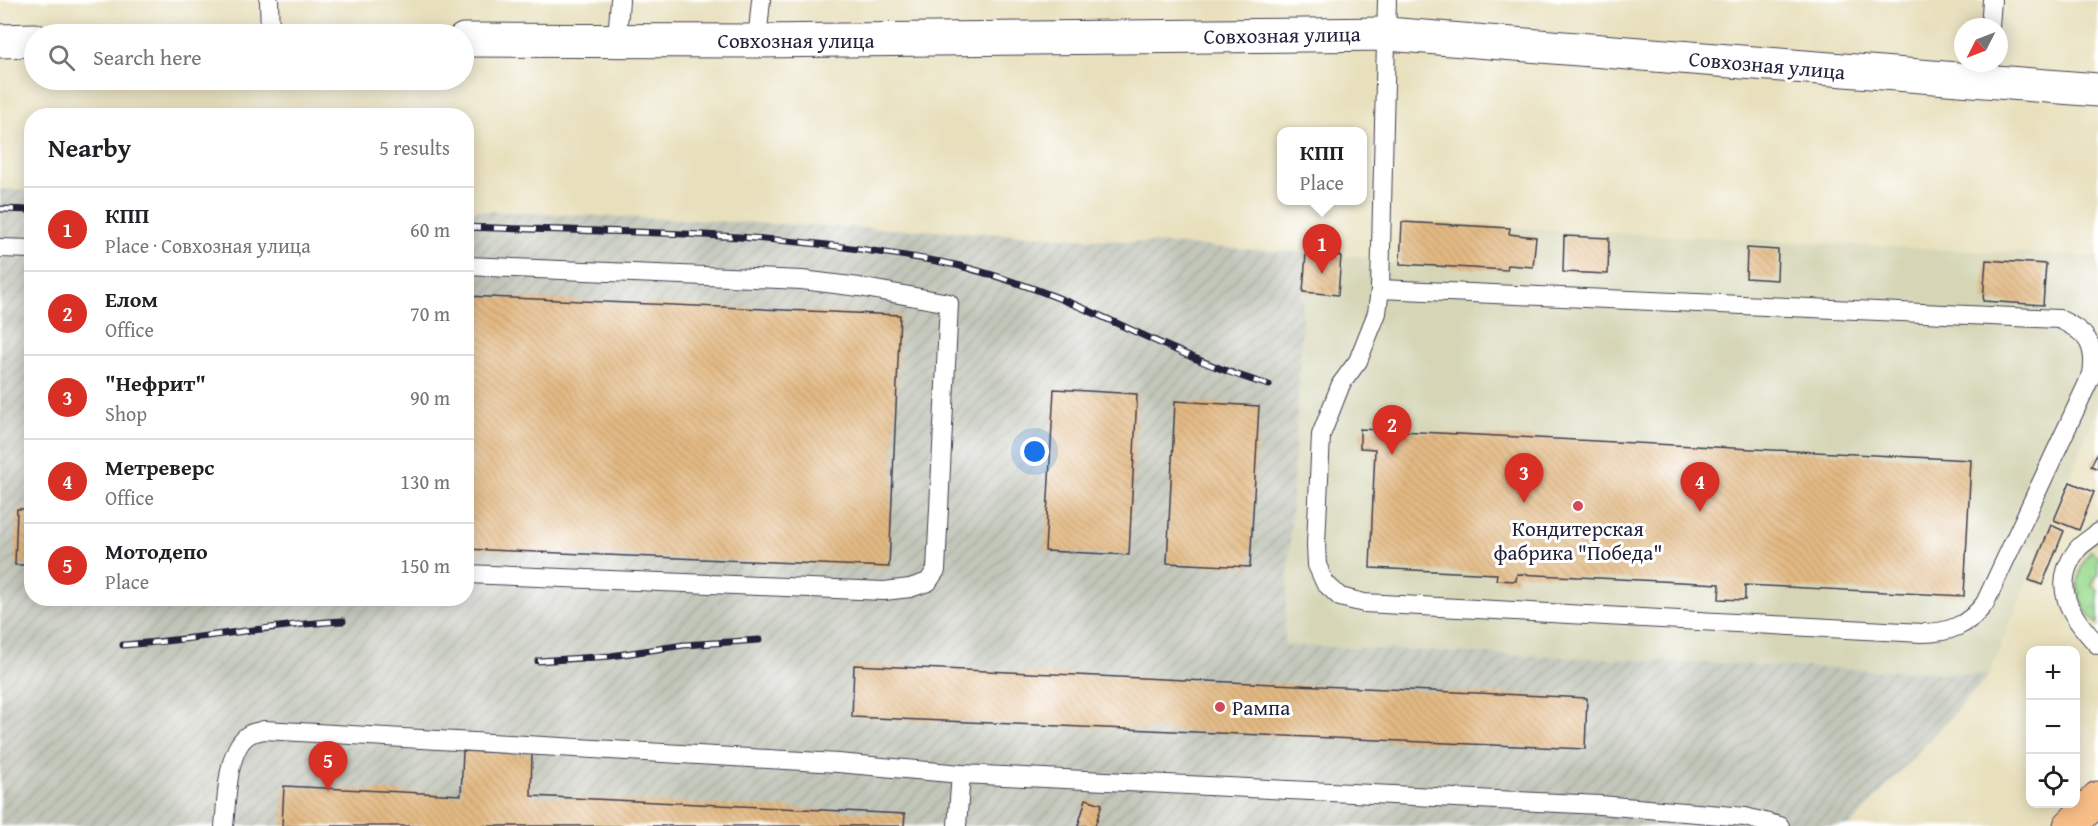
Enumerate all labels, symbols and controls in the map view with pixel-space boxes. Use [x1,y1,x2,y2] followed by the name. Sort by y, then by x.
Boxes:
[1203,18,1361,52] street label: Совхозная улица
[1954,18,2008,72] north arrow
[24,24,474,90] search box
[717,25,875,56] street label: Совхозная улица
[45,41,78,74] icon: search
[93,41,202,73] text: Search here
[1687,43,1847,87] street label: Совхозная улица
[1277,127,1367,205] popup
[48,128,131,167] text: Nearby
[379,133,450,162] text: 5 results
[1300,136,1344,168] text: КПП
[1300,168,1344,197] text: Place
[105,199,149,231] text: КПП
[62,215,73,244] text: 1
[410,215,450,244] text: 60 m
[1302,224,1342,274] pin: 1
[105,231,311,260] text: Place · Совхозная улица
[105,283,158,315] text: Елом
[62,299,73,328] text: 2
[410,299,450,328] text: 70 m
[105,315,154,344] text: Office
[105,367,206,399] text: "Нефрит"
[62,383,73,412] text: 3
[410,383,450,412] text: 90 m
[105,399,147,428] text: Shop
[1372,406,1412,455] pin: 2
[1020,437,1049,466] your location
[105,451,214,483] text: Метреверс
[1504,454,1544,503] pin: 3
[1680,462,1720,512] pin: 4
[62,467,73,496] text: 4
[400,467,450,496] text: 130 m
[105,483,154,512] text: Office
[1571,499,1585,513] marker: Кондитерская фабрика "Победа"
[1494,513,1663,568] place label: Кондитерская фабрика "Победа"
[105,535,208,567] text: Мотодепо
[62,551,73,580] text: 5
[400,551,450,580] text: 150 m
[105,567,149,596] text: Place
[2026,646,2080,808] map controls
[2026,646,2080,700] button: +
[1232,692,1290,723] place label: Рампа
[1213,700,1227,714] marker: Рампа
[2026,700,2080,754] button: −
[308,742,348,791] pin: 5
[2026,754,2080,808] button: locate

